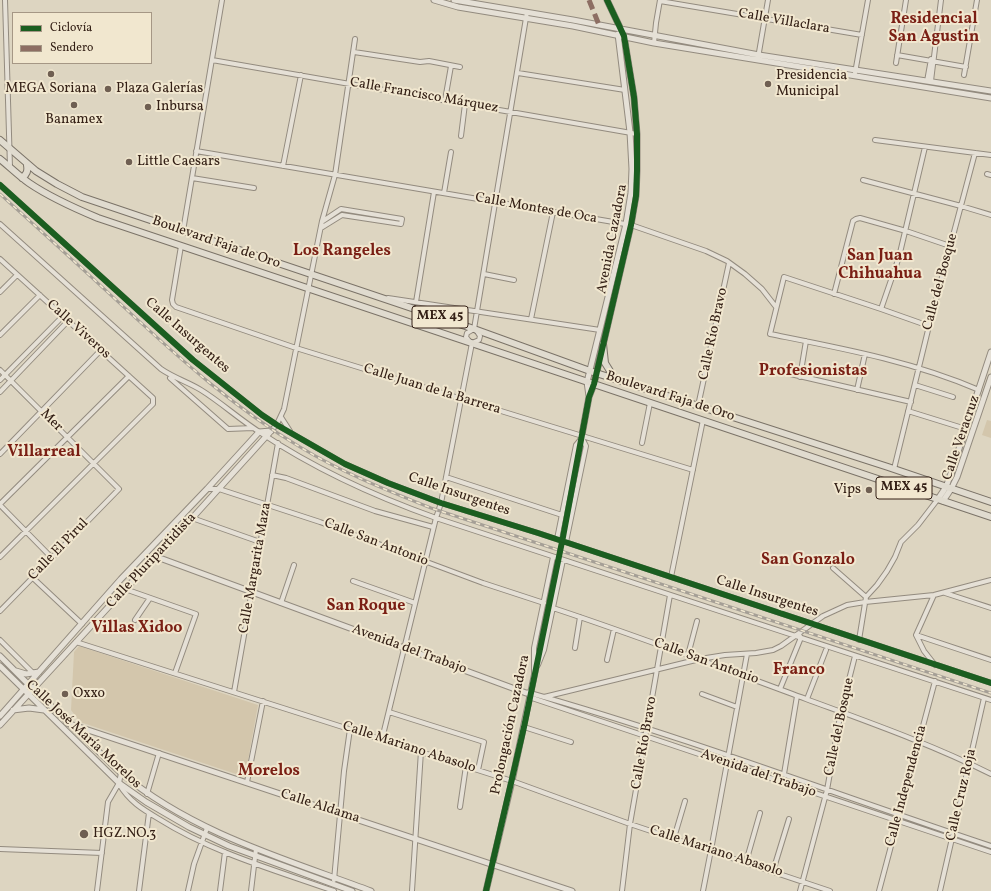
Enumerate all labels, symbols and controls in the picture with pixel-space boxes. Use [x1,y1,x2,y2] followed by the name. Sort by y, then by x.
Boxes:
[737,6,831,38] street label: Calle Villaclara
[889,10,979,48] district label: Residencial San Agustin
[12,12,152,64] legend
[50,20,92,36] text: Ciclovía
[50,40,93,56] text: Sendero
[776,68,847,100] place label: Presidencia Municipal
[46,69,56,79] marker: MEGA Soriana
[348,75,500,117] street label: Calle Francisco Márquez
[763,79,773,89] marker: Presidencia Municipal
[5,81,97,97] place label: MEGA Soriana
[116,81,203,97] place label: Plaza Galerías
[103,84,113,94] marker: Plaza Galerías
[156,99,204,115] place label: Inbursa
[69,100,79,110] marker: Banamex
[143,102,153,112] marker: Inbursa
[45,112,103,128] place label: Banamex
[137,154,220,170] place label: Little Caesars
[124,157,134,167] marker: Little Caesars
[594,183,632,295] street label: Avenida Cazadora
[474,190,598,228] street label: Calle Montes de Oca
[150,213,282,273] street label: Boulevard Faja de Oro
[920,232,962,332] street label: Calle del Bosque
[293,242,391,262] district label: Los Rangeles
[838,247,922,285] district label: San Juan Chihuahua
[696,286,732,382] street label: Calle Río Bravo
[141,295,233,377] street label: Calle Insurgentes
[43,297,113,363] street label: Calle Viveros
[412,306,468,328] road number: MEX 45
[361,361,503,419] street label: Calle Juan de la Barrera
[759,362,867,382] district label: Profesionistas
[603,368,737,426] street label: Boulevard Faja de Oro
[940,393,984,483] street label: Calle Veracruz
[36,406,66,436] street label: Mer
[7,443,81,463] district label: Villarreal
[406,470,512,520] street label: Calle Insurgentes
[876,477,932,499] road number: MEX 45
[834,482,861,498] place label: Vips
[864,485,874,495] marker: Vips
[236,501,276,635] street label: Calle Margarita Maza
[104,510,200,612] street label: Calle Pluripartidista
[322,515,430,571] street label: Calle San Antonio
[25,516,93,584] street label: Calle El Pirul
[761,551,855,571] district label: San Gonzalo
[714,573,820,621] street label: Calle Insurgentes
[327,597,405,617] district label: San Roque
[92,619,182,639] district label: Villas Xidoo
[349,621,469,679] street label: Avenida del Trabajo
[651,635,761,689] street label: Calle San Antonio
[488,653,534,797] street label: Prolongación Cazadora
[773,661,825,681] district label: Franco
[821,676,859,778] street label: Calle del Bosque
[22,677,144,793] street label: Calle José María Morelos
[73,686,105,702] place label: Oxxo
[60,689,70,699] marker: Oxxo
[629,695,661,791] street label: Calle Río Bravo
[340,719,478,777] street label: Calle Mariano Abasolo
[883,723,931,849] street label: Calle Independencia
[698,746,818,802] street label: Avenida del Trabajo
[943,747,981,843] street label: Calle Cruz Roja
[238,762,300,782] district label: Morelos
[278,786,362,828] street label: Calle Aldama
[647,823,785,881] street label: Calle Mariano Abasolo
[93,826,156,842] place label: HGZ.NO.3
[78,828,90,840] marker: HGZ.NO.3

